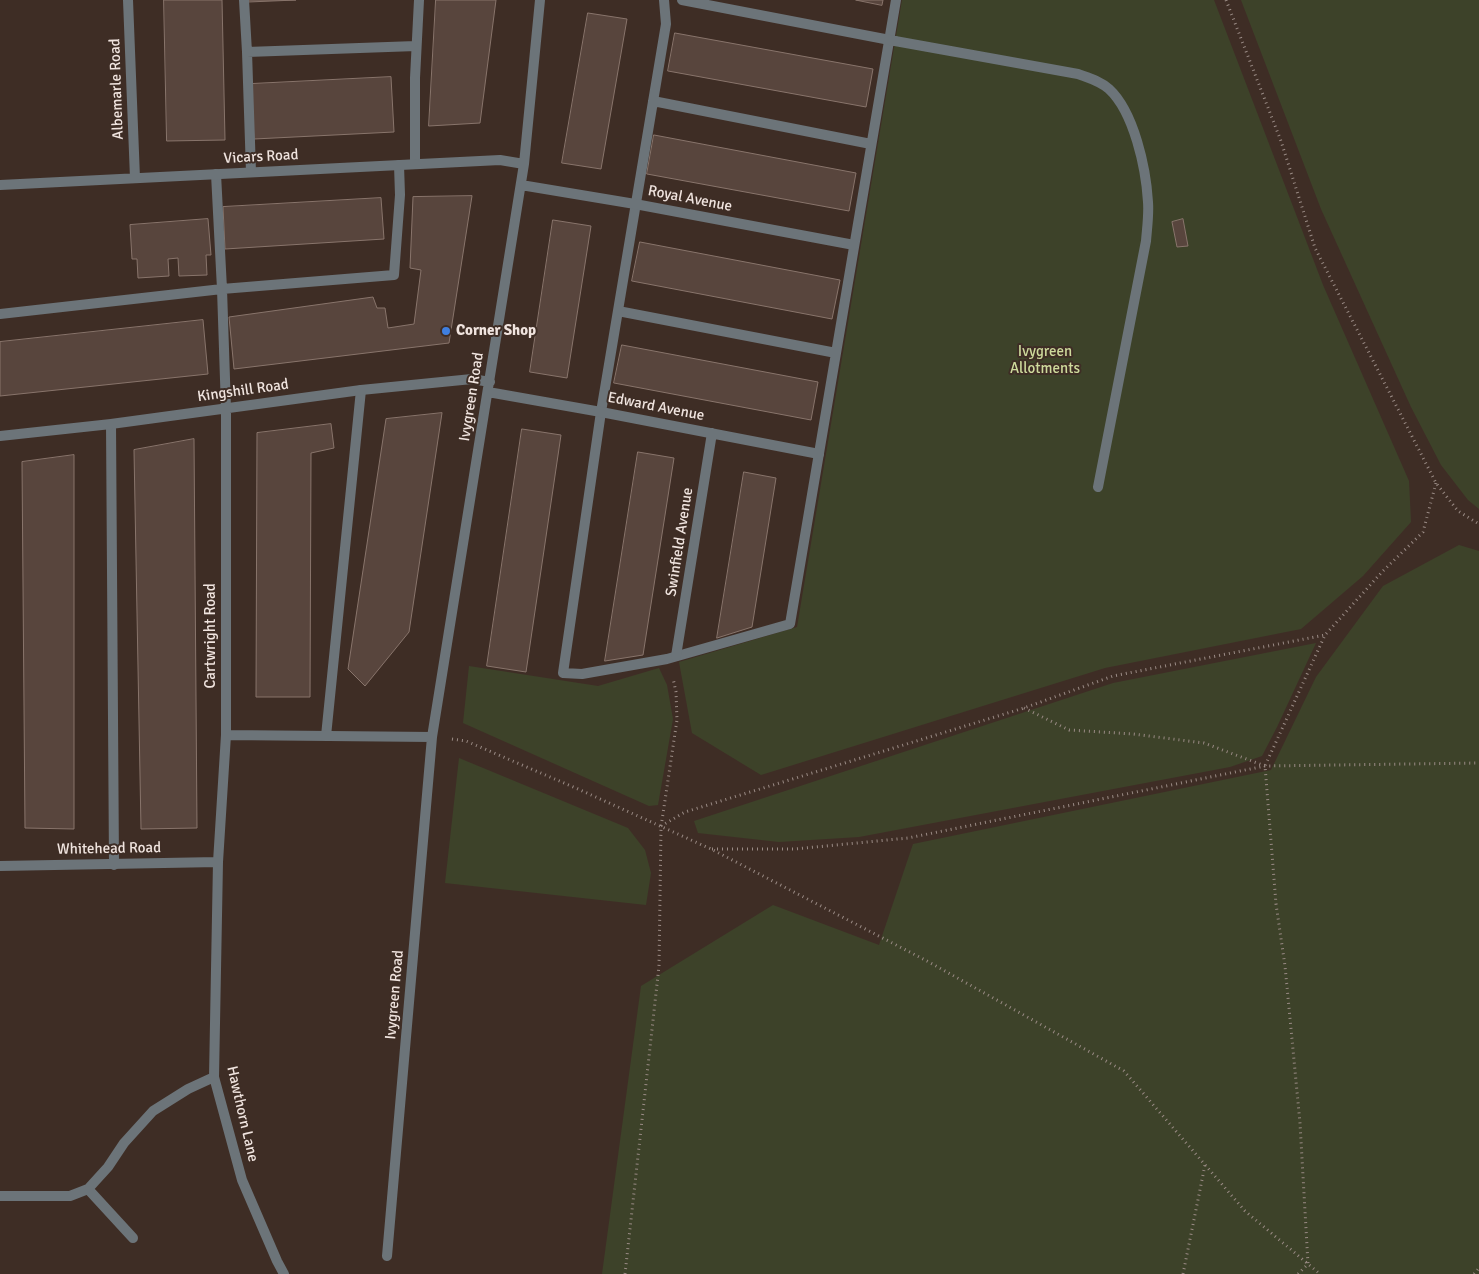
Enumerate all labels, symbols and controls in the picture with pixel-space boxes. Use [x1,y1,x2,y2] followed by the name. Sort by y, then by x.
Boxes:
[106,38,128,140] street label: Albemarle Road
[223,146,299,168] street label: Vicars Road
[646,182,734,216] street label: Royal Avenue
[456,322,536,340] place label: Corner Shop
[440,325,452,337] marker: Corner Shop
[1010,343,1080,378] park label: Ivygreen Allotments
[456,351,488,443] street label: Ivygreen Road
[196,376,290,406] street label: Kingshill Road
[606,389,706,425] street label: Edward Avenue
[663,486,697,598] street label: Swinfield Avenue
[202,583,220,689] street label: Cartwright Road
[57,839,161,859] street label: Whitehead Road
[382,949,408,1041] street label: Ivygreen Road
[222,1064,262,1164] street label: Hawthorn Lane

